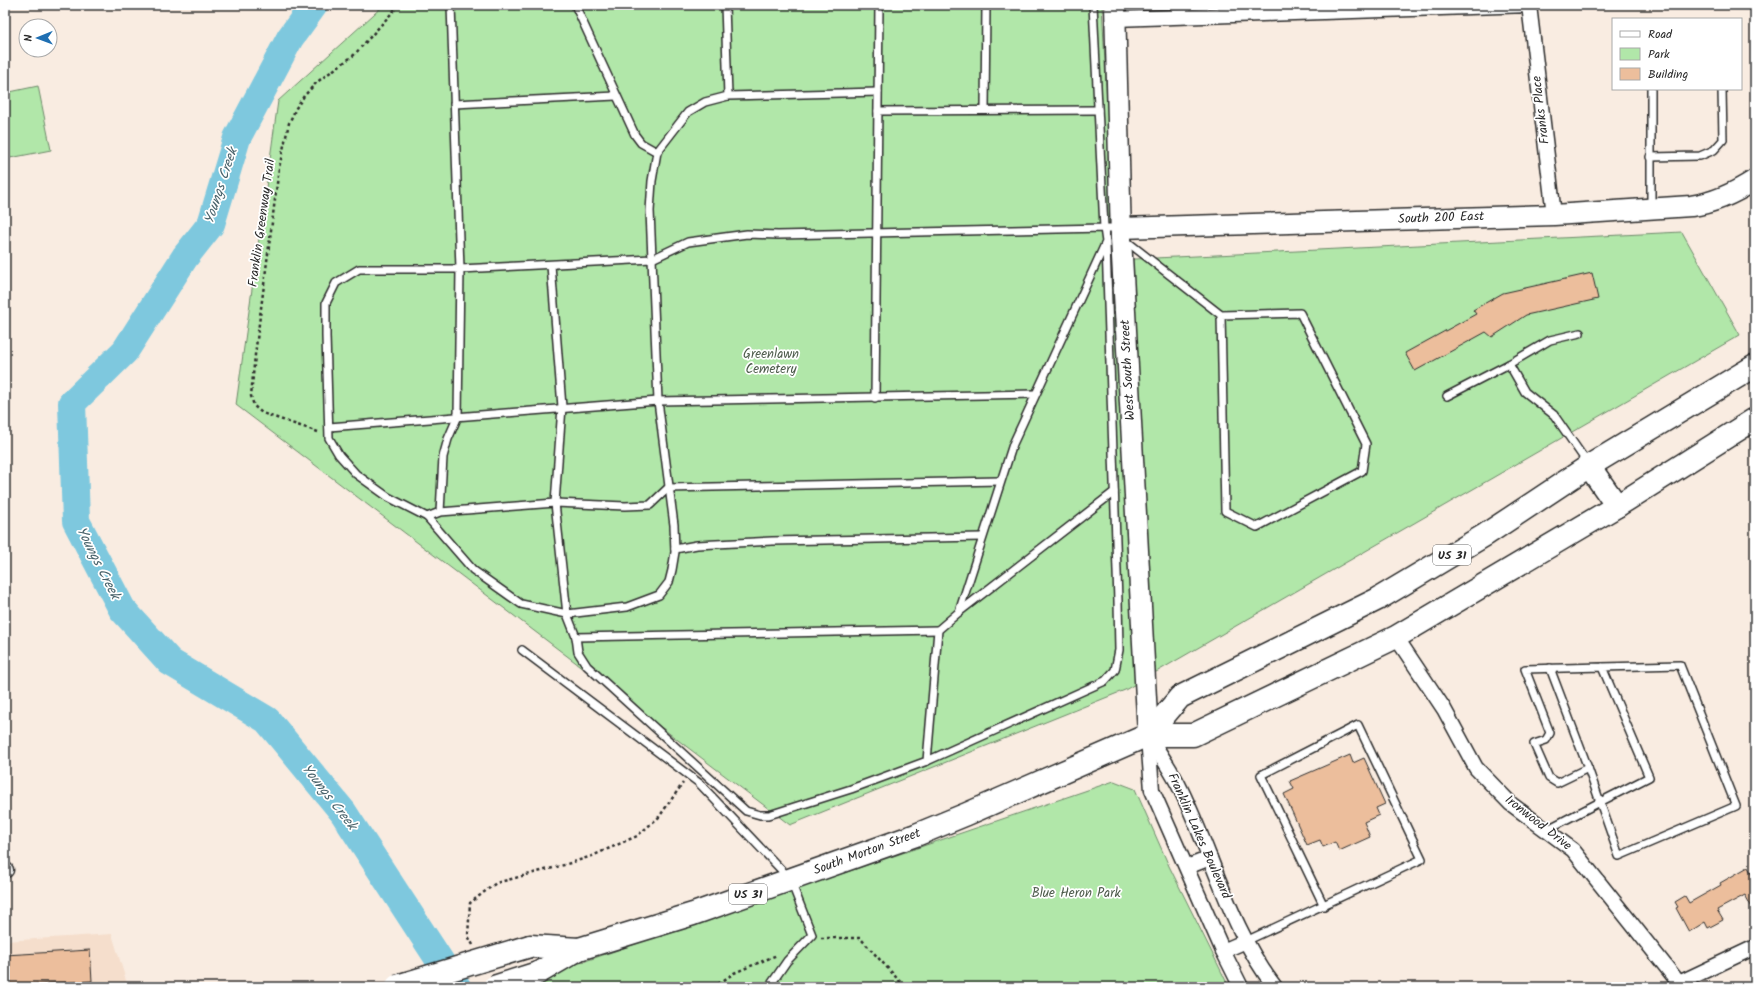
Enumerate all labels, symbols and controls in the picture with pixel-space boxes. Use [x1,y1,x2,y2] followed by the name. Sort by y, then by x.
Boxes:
[18,18,58,58] north arrow
[1612,18,1742,90] legend
[1648,25,1673,44] text: Road
[20,34,38,42] text: N
[1648,45,1670,64] text: Park
[1648,65,1688,84] text: Building
[1526,74,1556,145] street label: Franks Place
[198,143,244,227] water label: Youngs Creek
[243,158,281,288] street label: Franklin Greenway Trail
[1398,206,1485,230] street label: South 200 East
[1115,318,1141,421] street label: West South Street
[743,344,799,380] park label: Greenlawn Cemetery
[70,523,127,605] water label: Youngs Creek
[1433,545,1471,565] road number: US 31
[296,759,363,837] water label: Youngs Creek
[1162,769,1237,903] street label: Franklin Lakes Boulevard
[1500,790,1576,856] street label: Ironwood Drive
[810,823,924,881] street label: South Morton Street
[1031,883,1122,904] park label: Blue Heron Park
[729,884,767,904] road number: US 31

